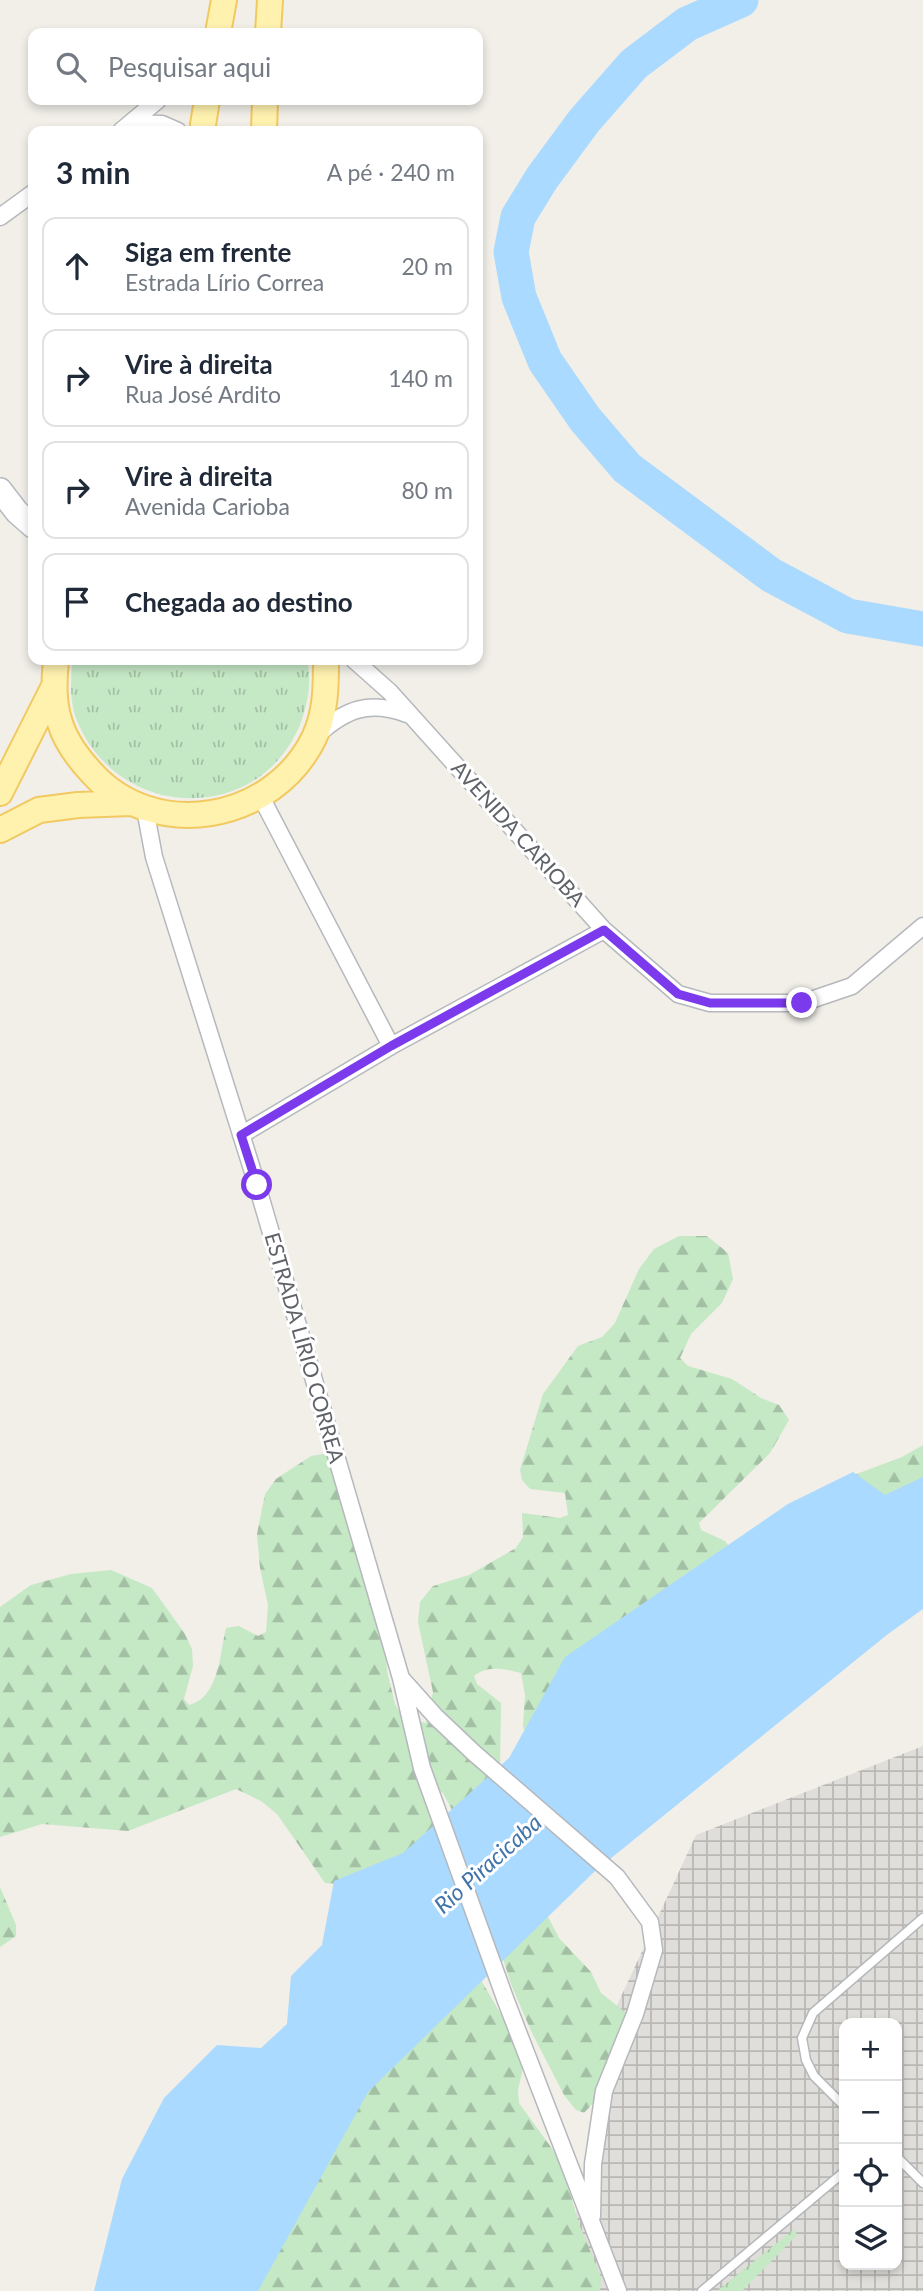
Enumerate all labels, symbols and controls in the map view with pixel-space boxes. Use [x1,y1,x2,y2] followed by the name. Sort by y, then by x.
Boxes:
[28,28,483,105] search box
[52,48,90,86] icon: search
[108,51,271,83] text: Pesquisar aqui
[56,154,130,190] text: 3 min
[327,158,455,186] text: A pé · 240 m
[125,236,292,268] text: Siga em frente
[58,247,96,285] icon: ahead
[402,252,453,280] text: 20 m
[125,268,324,296] text: Estrada Lírio Correa
[125,348,273,380] text: Vire à direita
[58,359,96,397] icon: right
[388,364,453,392] text: 140 m
[125,380,281,408] text: Rua José Ardito
[125,460,273,492] text: Vire à direita
[58,471,96,509] icon: right
[402,476,453,504] text: 80 m
[125,492,290,520] text: Avenida Carioba
[58,583,96,621] icon: arrive
[125,586,353,618] text: Chegada ao destino
[447,755,592,912] street label: AVENIDA CARIOBA
[786,987,817,1018] route end
[241,1169,272,1200] route start
[261,1229,351,1467] street label: ESTRADA LÍRIO CORREA
[428,1808,547,1919] water label: Rio Piracicaba
[839,2018,902,2270] map controls
[839,2018,902,2081] button: +
[839,2081,902,2144] button: −
[839,2144,902,2207] button: locate
[839,2207,902,2270] button: layers

